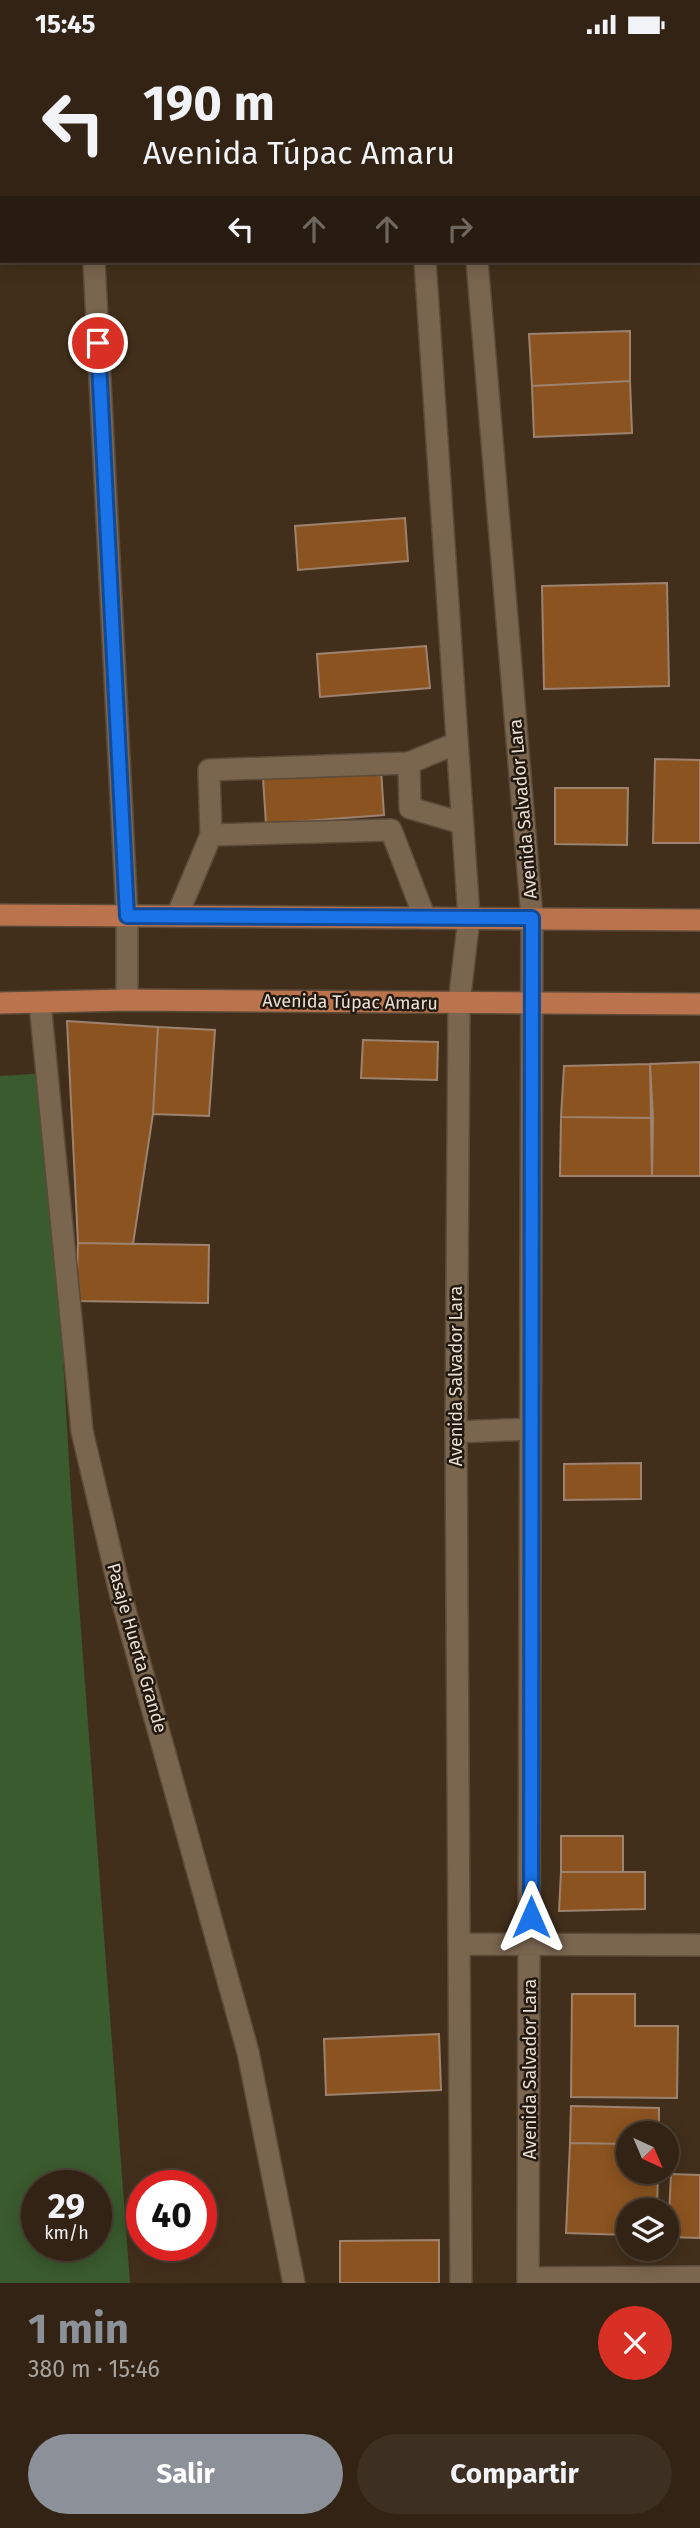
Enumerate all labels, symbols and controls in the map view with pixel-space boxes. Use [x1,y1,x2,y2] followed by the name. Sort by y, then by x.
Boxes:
[35,9,95,40] text: 15:45
[143,74,275,133] text: 190 m
[28,77,119,168] icon: left
[143,134,455,172] text: Avenida Túpac Amaru
[222,210,260,248] icon: left
[295,210,333,248] icon: ahead
[368,210,406,248] icon: ahead
[441,210,479,248] icon: right
[68,313,128,373] pin
[79,324,117,362] icon: arrive
[504,718,542,900] street label: Avenida Salvador Lara
[262,989,438,1015] street label: Avenida Túpac Amaru
[445,1286,467,1466] street label: Avenida Salvador Lara
[102,1561,172,1735] street label: Pasaje Huerta Grande
[494,1880,568,1954] position arrow
[519,1979,541,2159] street label: Avenida Salvador Lara
[616,2121,679,2184] north arrow
[616,2121,679,2261] map controls
[126,2170,217,2261] speed limit sign: 40
[48,2185,85,2227] text: 29
[616,2198,679,2261] button: layers
[44,2222,89,2244] text: km/h
[28,2304,129,2354] text: 1 min
[598,2306,672,2380] button: close
[28,2355,160,2383] text: 380 m · 15:46
[28,2434,343,2514] button: Salir
[357,2434,672,2514] button: Compartir

